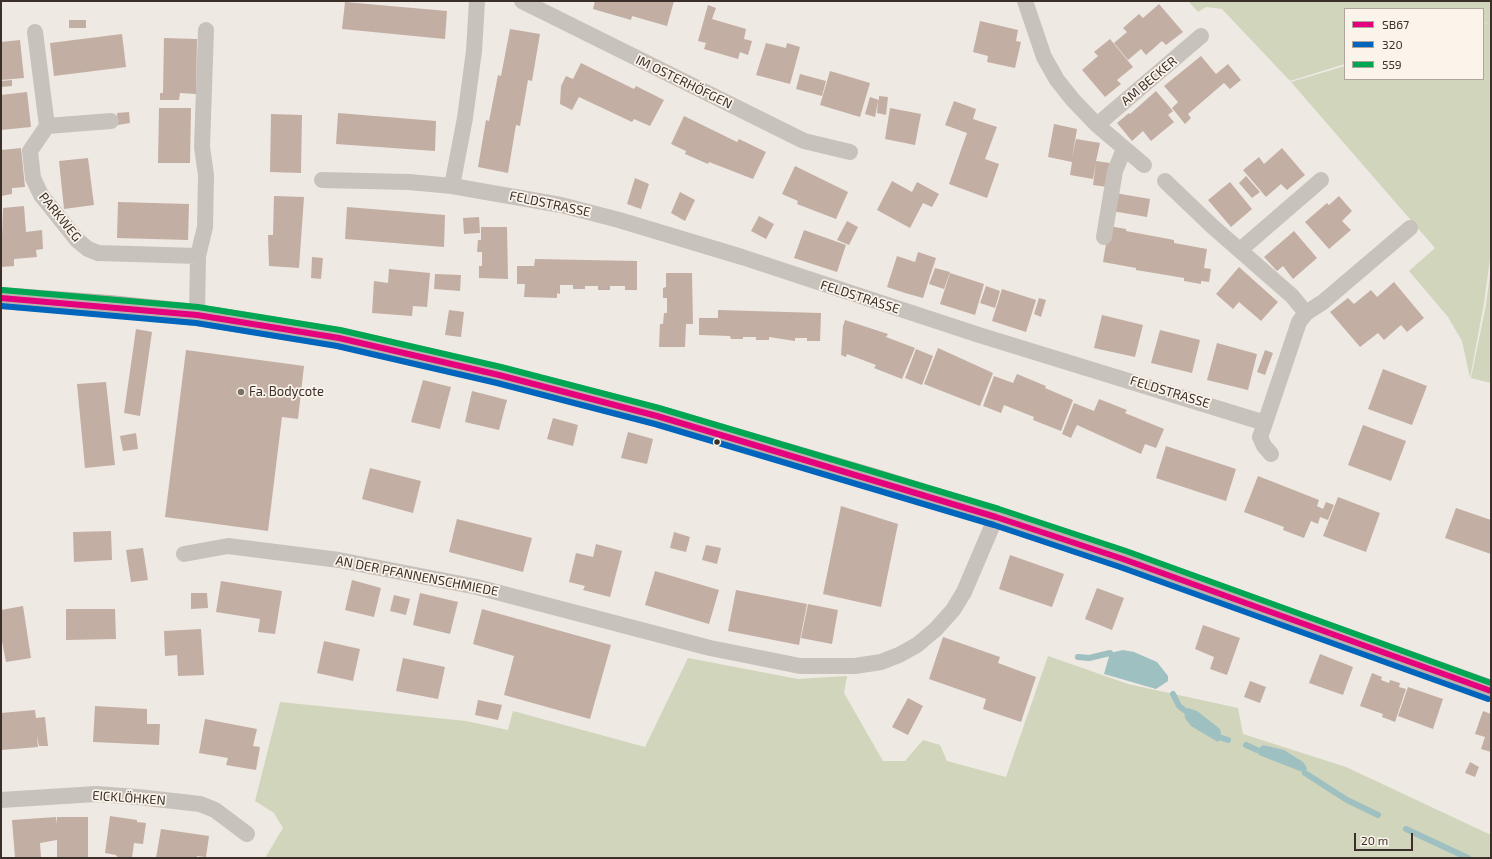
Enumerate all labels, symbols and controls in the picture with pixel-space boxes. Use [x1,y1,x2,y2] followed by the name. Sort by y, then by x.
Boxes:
[1344,8,1484,80] legend
[1382,17,1409,31] text: SB67
[1382,37,1403,51] text: 320
[633,52,735,112] street label: IM OSTERHÖFGEN
[1118,53,1180,109] street label: AM BECKER
[1382,57,1402,71] text: 559
[508,188,592,220] street label: FELDSTRASSE
[35,189,85,245] street label: PARKWEG
[818,277,902,317] street label: FELDSTRASSE
[1128,372,1212,412] street label: FELDSTRASSE
[249,384,324,400] place label: Fa. Bodycote
[236,387,246,397] marker: Fa. Bodycote
[712,437,722,447] unlabelled marker
[334,553,500,599] street label: AN DER PFANNENSCHMIEDE
[92,788,166,808] street label: EICKLÖHKEN
[1356,825,1415,851] scale bar
[1361,833,1388,847] text: 20 m

